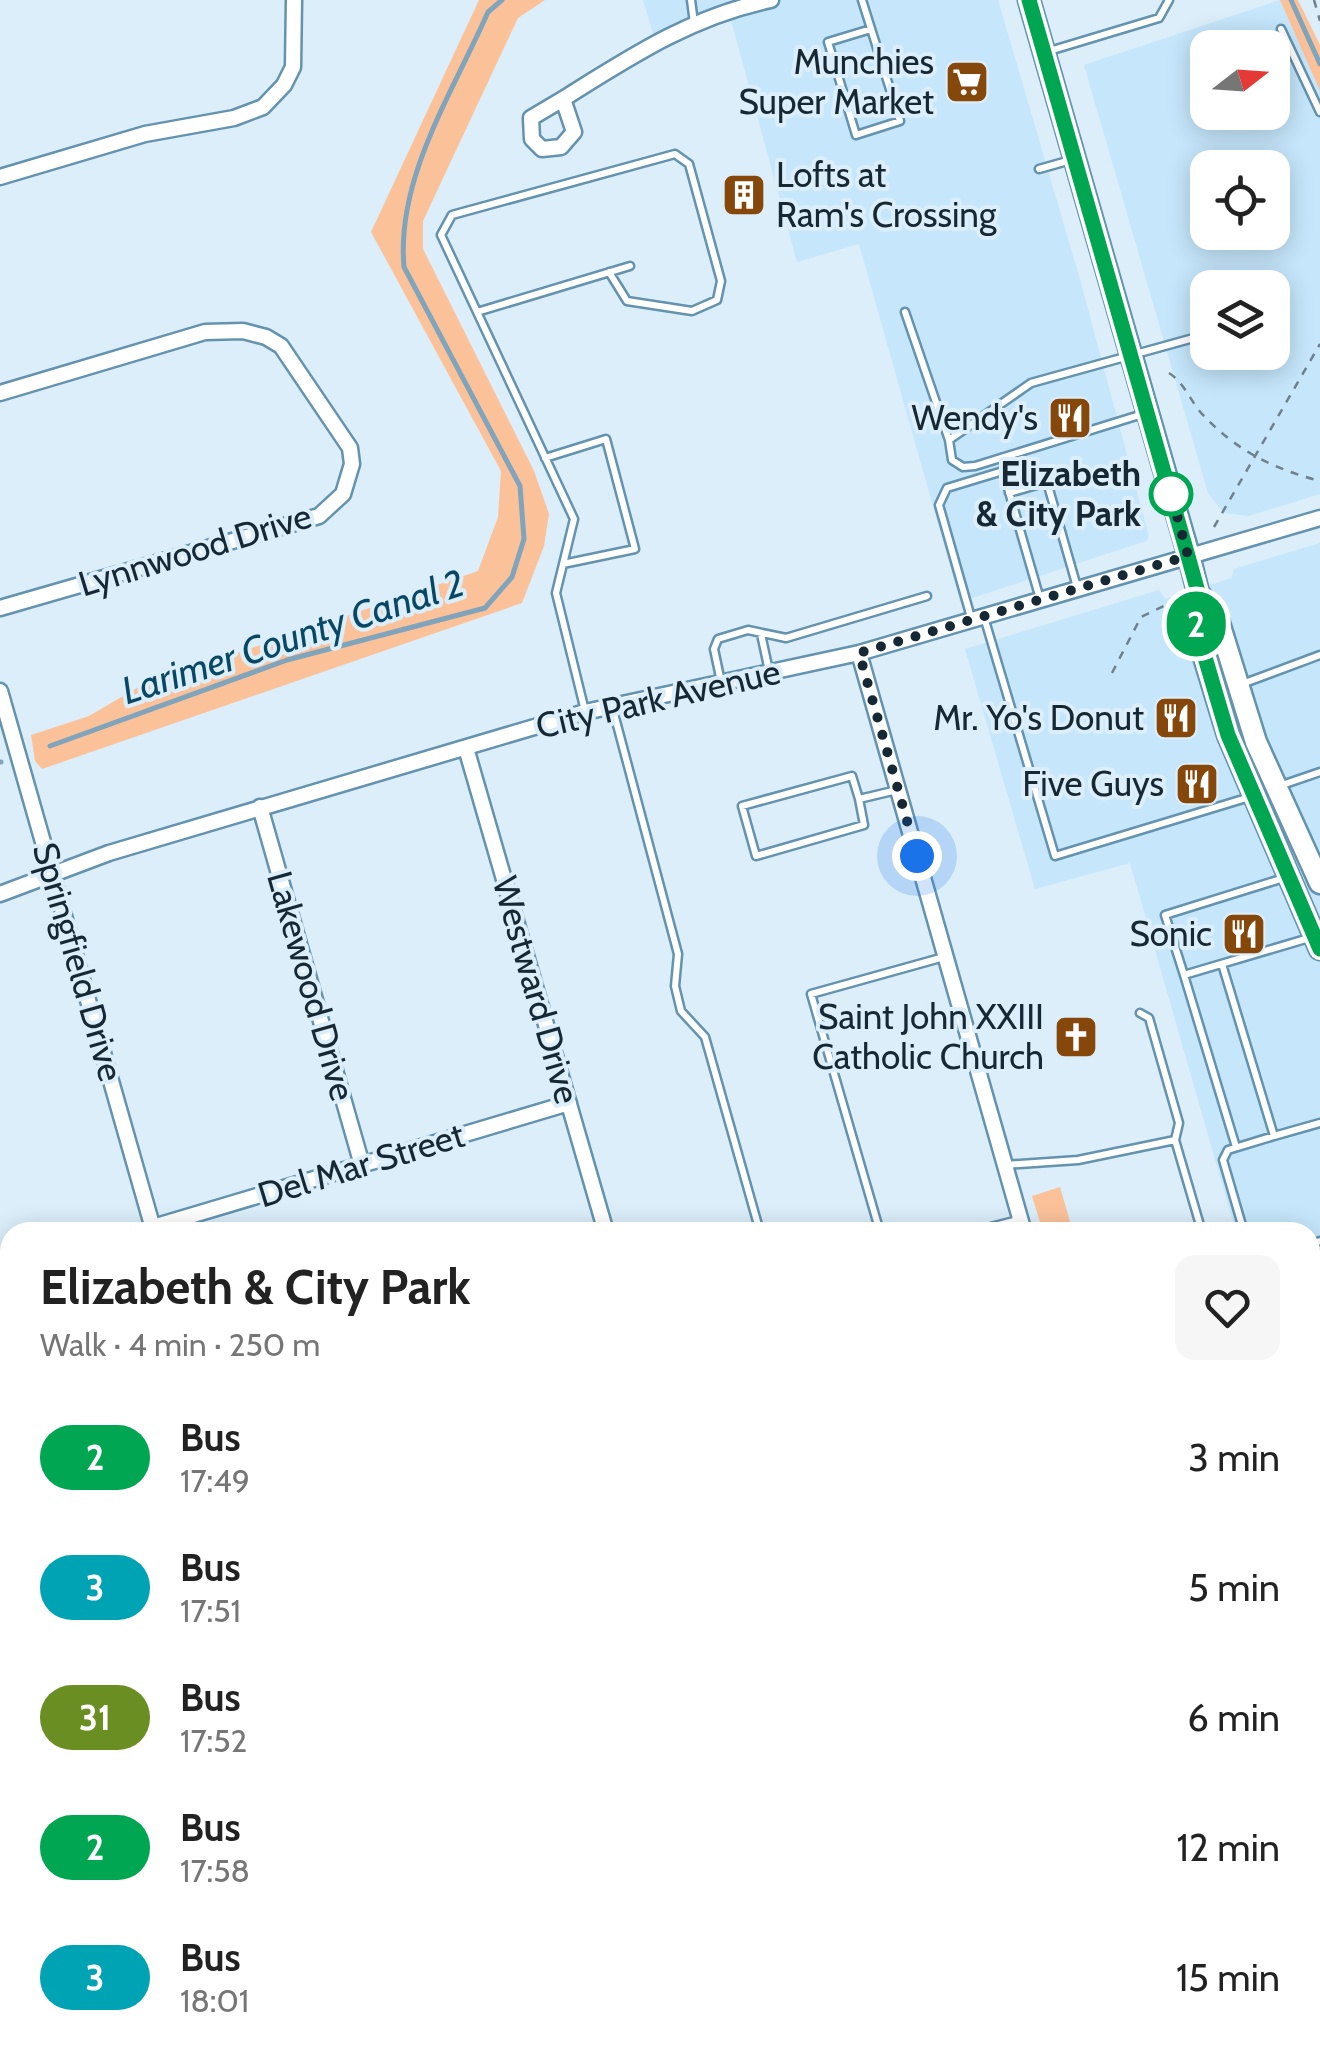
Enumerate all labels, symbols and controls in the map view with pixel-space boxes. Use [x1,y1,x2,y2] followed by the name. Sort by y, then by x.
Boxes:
[1190,30,1290,130] north arrow
[1190,30,1290,370] map controls
[738,40,934,123] place label: Munchies Super Market
[944,59,990,105] supermarket icon: Munchies Super Market
[1190,150,1290,250] button: locate
[776,153,997,236] place label: Lofts at Ram's Crossing
[721,172,767,218] building icon: Lofts at Ram's Crossing
[1190,270,1290,370] button: layers
[1047,395,1093,441] restaurant icon: Wendy's
[912,396,1038,439] place label: Wendy's
[976,452,1141,535] place label: Elizabeth & City Park
[1150,473,1192,515] marker: Elizabeth & City Park
[73,494,316,605] street label: Lynnwood Drive
[116,559,470,714] water label: Larimer County Canal 2
[1164,592,1228,656] line badge: 2
[1187,603,1205,646] text: 2
[532,650,784,748] street label: City Park Avenue
[1153,695,1199,741] restaurant icon: Mr. Yo's Donut
[933,696,1144,739] place label: Mr. Yo's Donut
[1174,761,1220,807] restaurant icon: Five Guys
[1022,762,1164,805] place label: Five Guys
[892,831,942,881] your location
[24,838,133,1086] street label: Springfield Drive
[258,866,365,1106] street label: Lakewood Drive
[484,871,589,1108] street label: Westward Drive
[1221,911,1267,957] restaurant icon: Sonic
[1129,912,1212,955] place label: Sonic
[812,995,1044,1078] place label: Saint John XXIII Catholic Church
[1053,1014,1099,1060] church icon: Saint John XXIII Catholic Church
[253,1113,469,1216] street label: Del Mar Street
[1175,1255,1280,1360] button: heart
[40,1258,471,1316] text: Elizabeth & City Park
[40,1325,320,1364] text: Walk · 4 min · 250 m
[180,1414,241,1461] text: Bus
[1188,1434,1280,1481] text: 3 min
[86,1436,104,1479] text: 2
[180,1461,250,1500] text: 17:49
[180,1544,241,1591] text: Bus
[1188,1564,1280,1611] text: 5 min
[86,1566,104,1609] text: 3
[180,1591,241,1630] text: 17:51
[180,1674,241,1721] text: Bus
[1187,1694,1280,1741] text: 6 min
[79,1696,111,1739] text: 31
[180,1721,247,1760] text: 17:52
[180,1804,241,1851] text: Bus
[1177,1824,1280,1871] text: 12 min
[86,1826,104,1869] text: 2
[180,1851,250,1890] text: 17:58
[180,1934,241,1981] text: Bus
[1176,1954,1280,2001] text: 15 min
[86,1956,104,1999] text: 3
[180,1981,249,2020] text: 18:01

